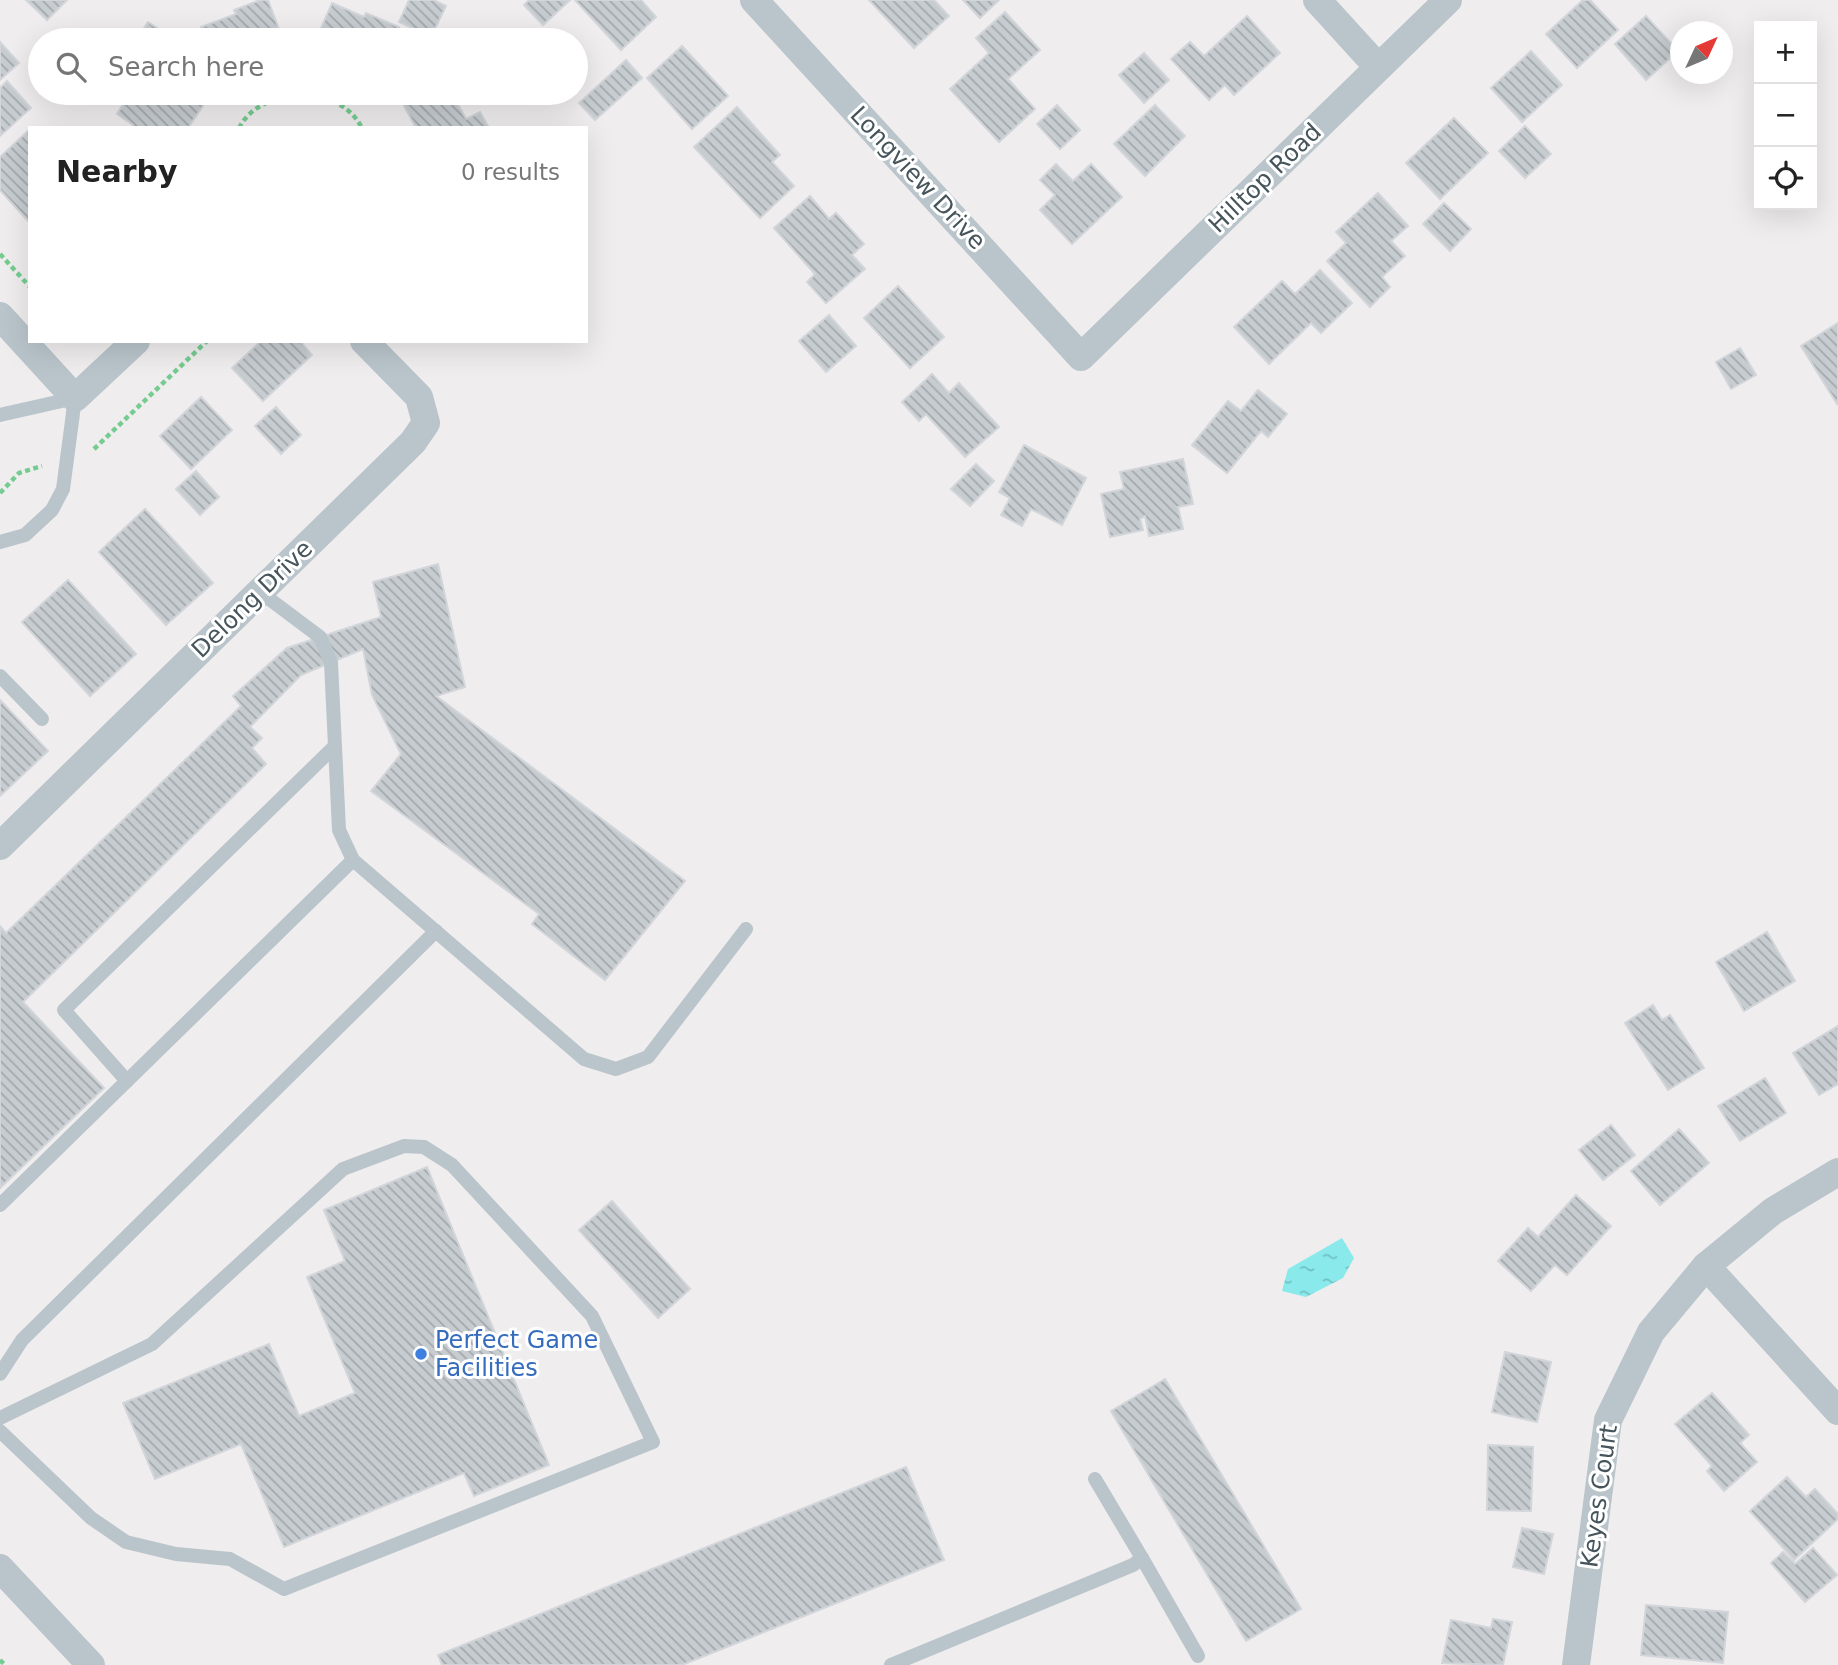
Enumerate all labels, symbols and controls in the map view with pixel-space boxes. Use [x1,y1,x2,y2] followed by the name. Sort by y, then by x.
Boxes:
[1670,21,1733,84] north arrow
[1754,21,1817,210] map controls
[1754,21,1817,84] button: +
[28,28,588,105] search box
[52,48,90,86] icon: search
[108,52,264,82] text: Search here
[1754,84,1817,147] button: −
[845,101,991,255] street label: Longview Drive
[1203,117,1327,239] street label: Hilltop Road
[1754,147,1817,210] button: locate
[56,154,178,189] text: Nearby
[461,159,560,185] text: 0 results
[186,535,318,663] street label: Delong Drive
[435,1326,598,1382] place label: Perfect Game Facilities
[413,1346,429,1362] marker: Perfect Game Facilities
[1575,1423,1623,1569] street label: Keyes Court

